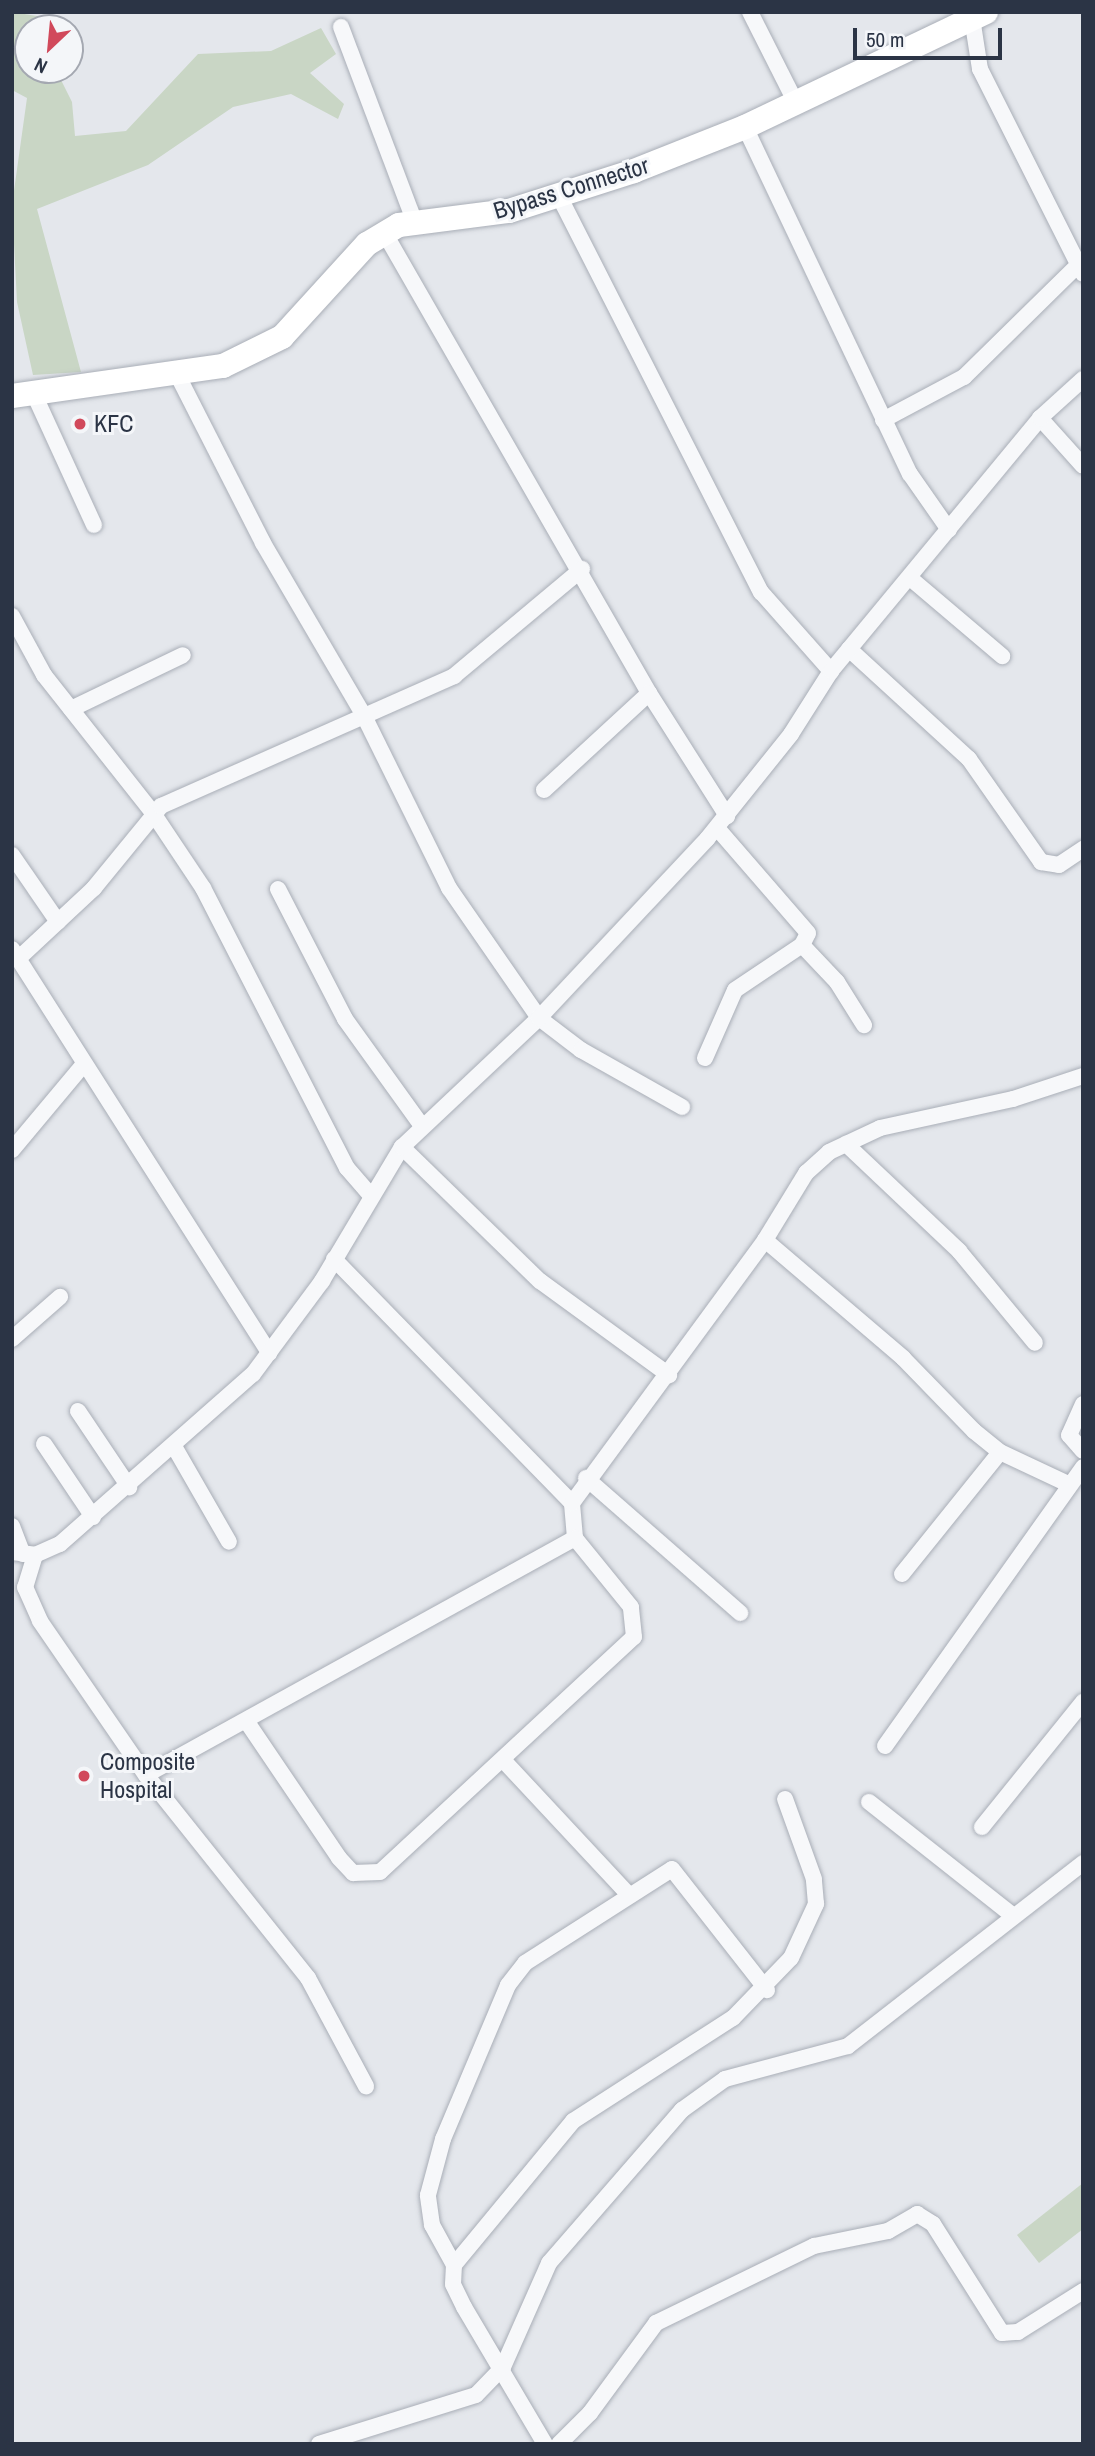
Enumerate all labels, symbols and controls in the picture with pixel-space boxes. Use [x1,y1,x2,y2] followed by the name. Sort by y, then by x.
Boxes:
[14,14,84,84] north arrow
[857,14,1006,58] scale bar
[866,25,904,54] text: 50 m
[30,52,51,80] text: N
[490,151,652,225] street label: Bypass Connector
[94,410,133,438] place label: KFC
[72,416,88,432] marker: KFC
[100,1748,195,1804] place label: Composite Hospital
[74,1766,94,1786] marker: Composite Hospital

